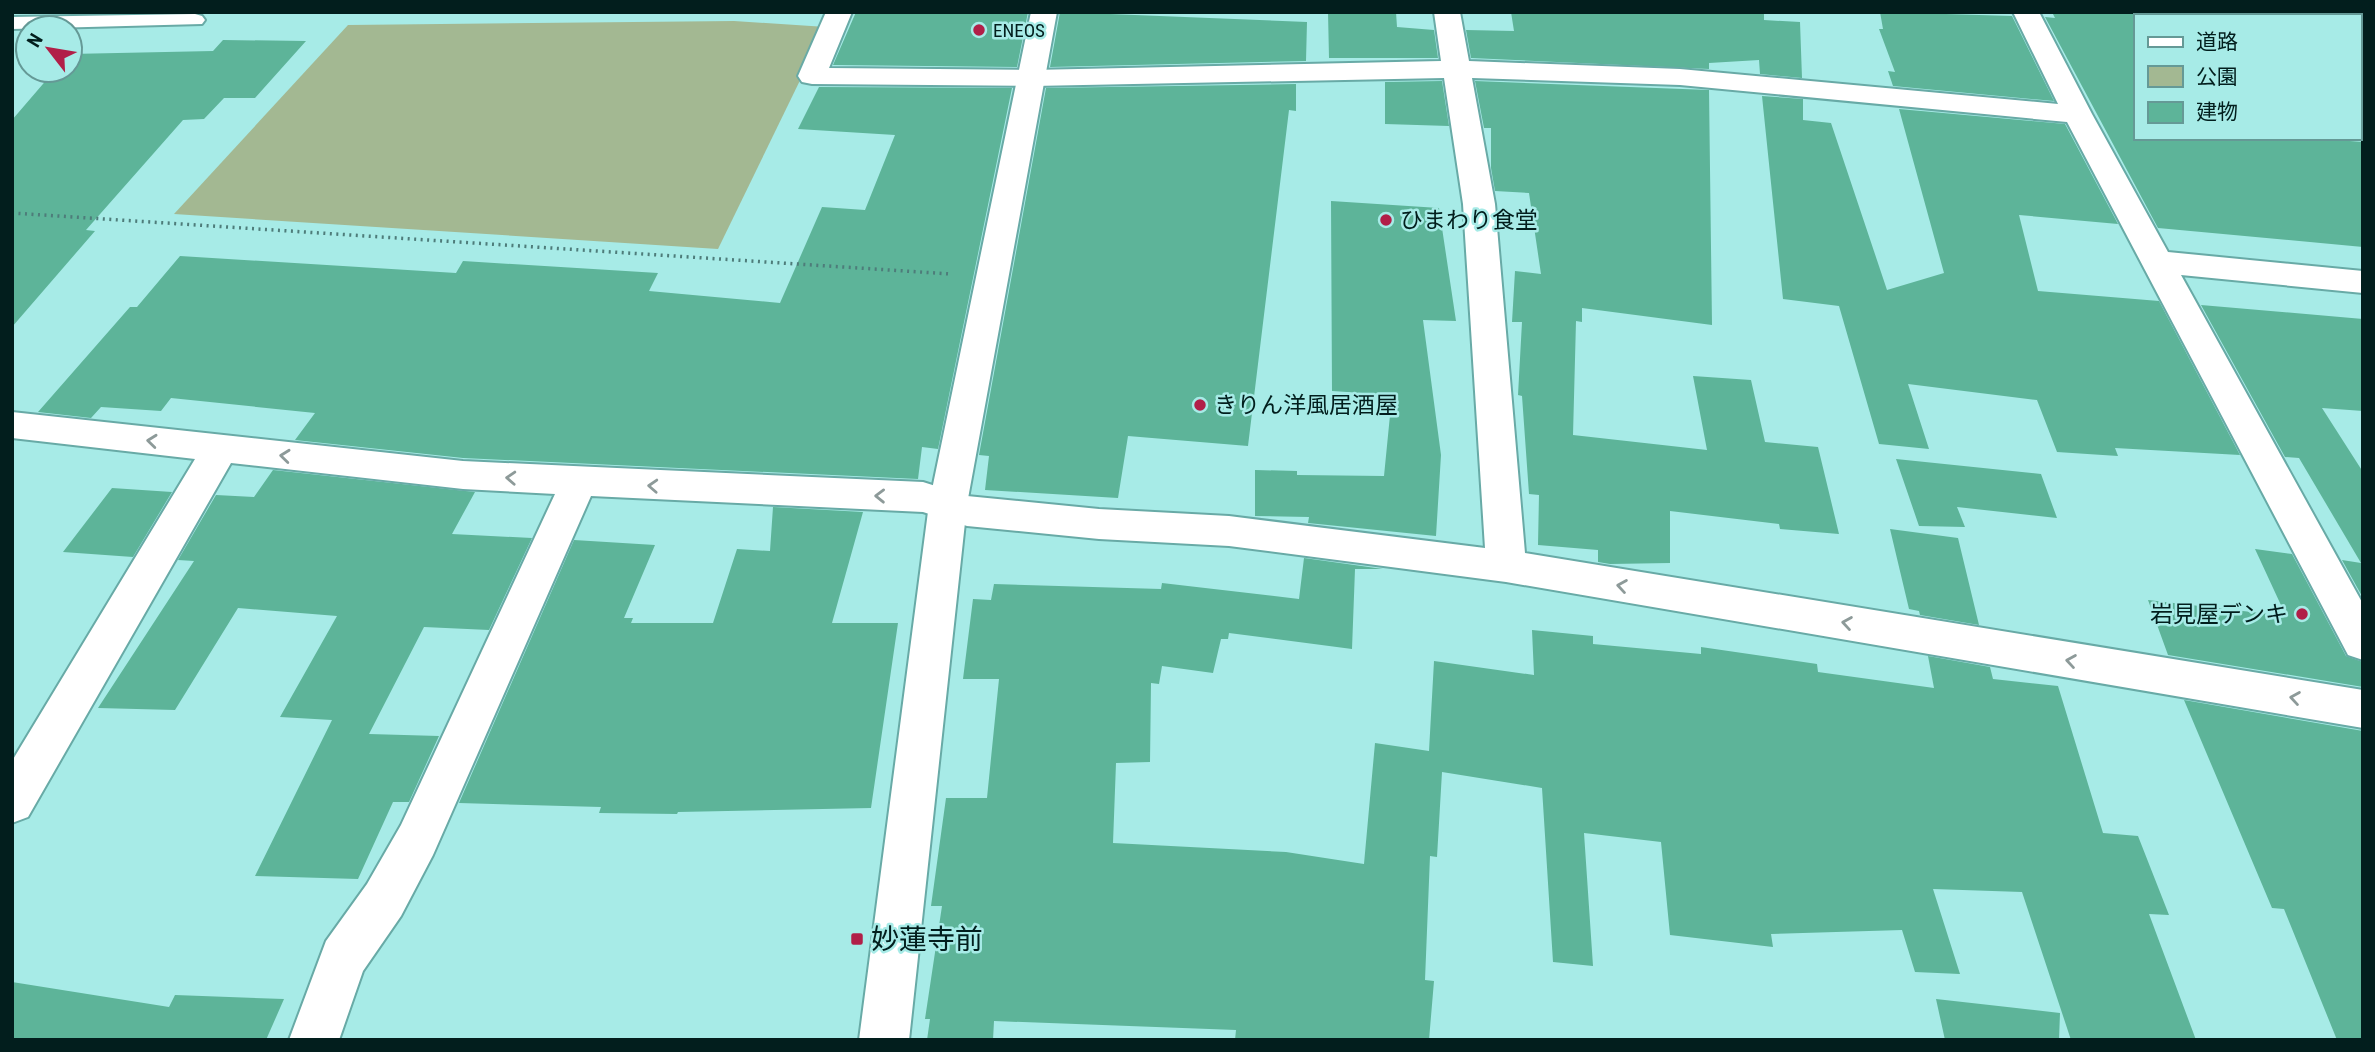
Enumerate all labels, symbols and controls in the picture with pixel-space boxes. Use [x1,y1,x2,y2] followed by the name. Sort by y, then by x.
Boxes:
[14,14,84,84] north arrow
[2134,14,2361,140] legend
[993,19,1045,42] place label: ENEOS
[971,22,987,38] marker: ENEOS
[22,30,48,51] text: N
[2196,30,2238,54] text: 道路
[2196,65,2238,89] text: 公園
[2196,100,2238,124] text: 建物
[1400,207,1538,234] place label: ひまわり食堂
[1378,212,1394,228] marker: ひまわり食堂
[1214,392,1398,419] place label: きりん洋風居酒屋
[1192,397,1208,413] marker: きりん洋風居酒屋
[146,434,158,449] one-way arrow
[279,448,291,463] one-way arrow
[506,471,517,486] one-way arrow
[647,478,658,493] one-way arrow
[874,488,885,504] one-way arrow
[1616,579,1628,594] one-way arrow
[2150,601,2288,628] place label: 岩見屋デンキ
[2294,606,2310,622] marker: 岩見屋デンキ
[1841,616,1853,631] one-way arrow
[2065,654,2077,669] one-way arrow
[2290,691,2301,706] one-way arrow
[871,923,983,956] place label: 妙蓮寺前
[849,931,865,947] marker: 妙蓮寺前

